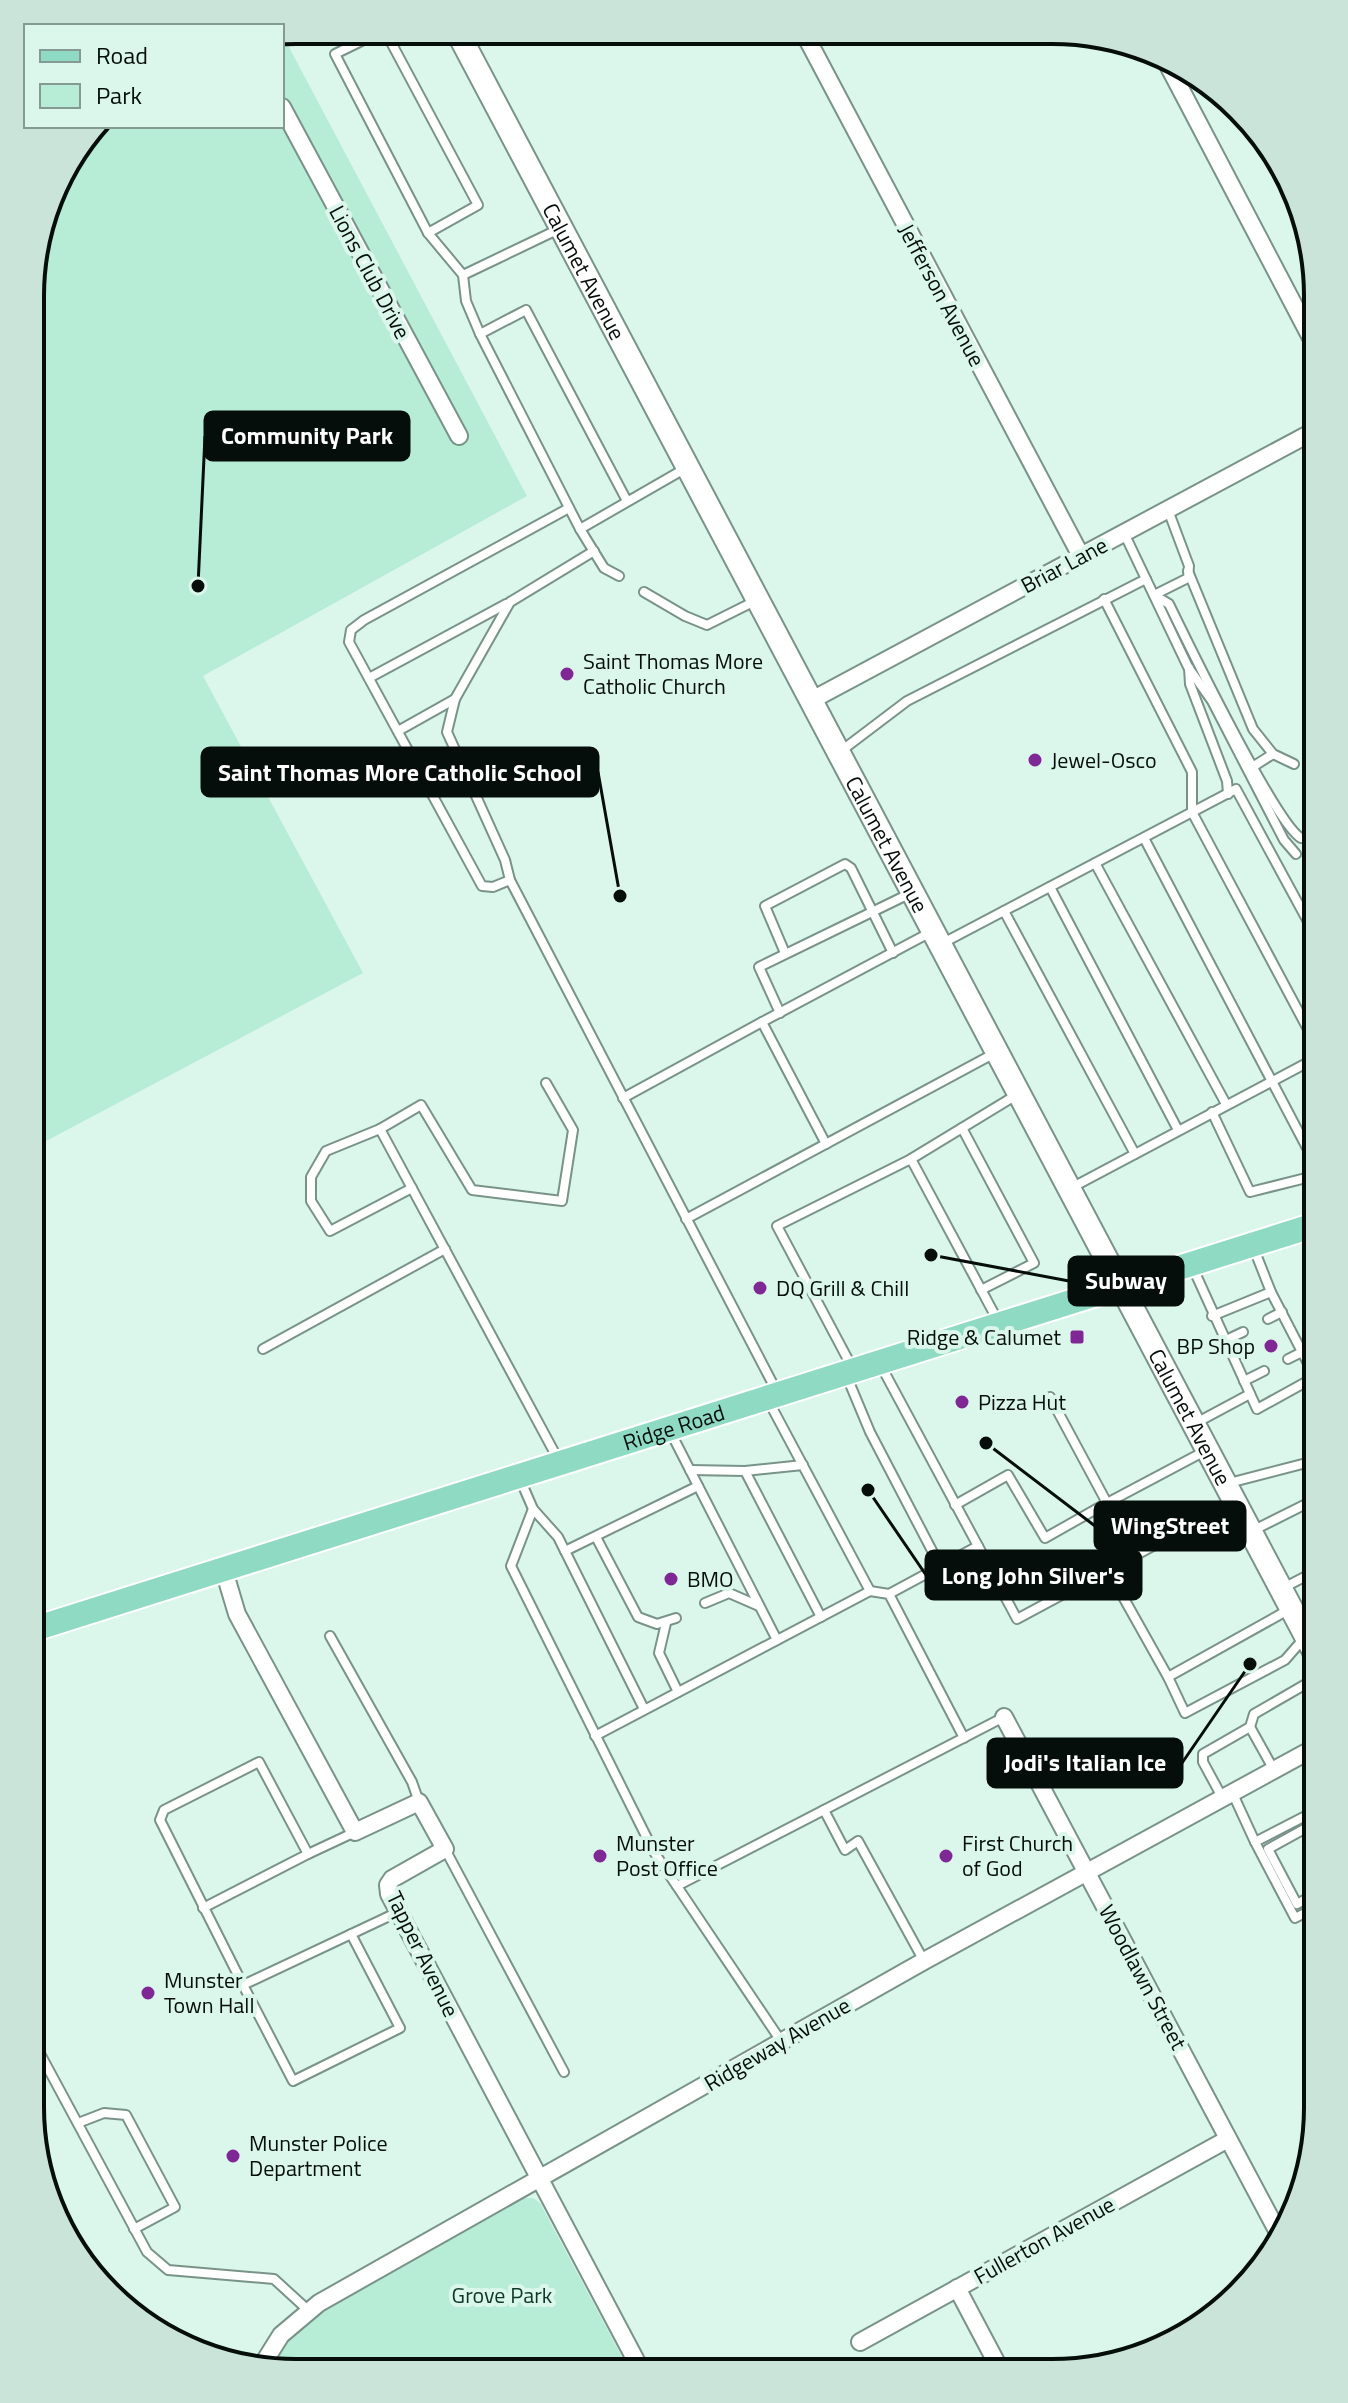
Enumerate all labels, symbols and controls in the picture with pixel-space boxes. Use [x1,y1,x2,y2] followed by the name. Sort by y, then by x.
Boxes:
[24,24,284,128] legend
[96,37,148,73] text: Road
[96,77,142,113] text: Park
[534,197,634,346] street label: Calumet Avenue
[320,199,420,345] street label: Lions Club Drive
[890,217,994,373] street label: Jefferson Avenue
[205,412,409,460] callout: Community Park
[221,417,394,453] text: Community Park
[1015,528,1113,602] street label: Briar Lane
[583,644,763,703] place label: Saint Thomas More Catholic Church
[558,665,576,683] marker: Saint Thomas More Catholic Church
[1051,743,1157,777] place label: Jewel-Osco
[202,748,598,796] callout: Saint Thomas More Catholic School
[1026,751,1044,769] marker: Jewel-Osco
[218,754,582,790] text: Saint Thomas More Catholic School
[837,770,937,919] street label: Calumet Avenue
[1069,1257,1183,1305] callout: Subway
[1085,1262,1167,1298] text: Subway
[776,1271,909,1305] place label: DQ Grill & Chill
[751,1279,769,1297] marker: DQ Grill & Chill
[907,1320,1061,1354] place label: Ridge & Calumet
[1068,1328,1086,1346] marker: Ridge & Calumet
[1177,1329,1255,1363] place label: BP Shop
[1262,1337,1280,1355] marker: BP Shop
[1140,1343,1240,1492] street label: Calumet Avenue
[978,1385,1066,1419] place label: Pizza Hut
[953,1393,971,1411] marker: Pizza Hut
[619,1395,729,1459] street label: Ridge Road
[1095,1502,1245,1550] callout: WingStreet
[1111,1507,1229,1543] text: WingStreet
[926,1551,1141,1599] callout: Long John Silver's
[942,1557,1124,1593] text: Long John Silver's
[687,1562,734,1596] place label: BMO
[662,1570,680,1588] marker: BMO
[988,1739,1182,1787] callout: Jodi's Italian Ice
[1004,1744,1166,1780] text: Jodi's Italian Ice
[616,1826,718,1885] place label: Munster Post Office
[962,1826,1073,1885] place label: First Church of God
[591,1847,609,1865] marker: Munster Post Office
[937,1847,955,1865] marker: First Church of God
[378,1885,468,2023] street label: Tapper Avenue
[1090,1898,1196,2056] street label: Woodlawn Street
[164,1963,255,2022] place label: Munster Town Hall
[139,1984,157,2002] marker: Munster Town Hall
[697,1988,857,2100] street label: Ridgeway Avenue
[249,2126,388,2185] place label: Munster Police Department
[224,2147,242,2165] marker: Munster Police Department
[967,2187,1121,2293] street label: Fullerton Avenue
[452,2278,553,2312] park label: Grove Park

